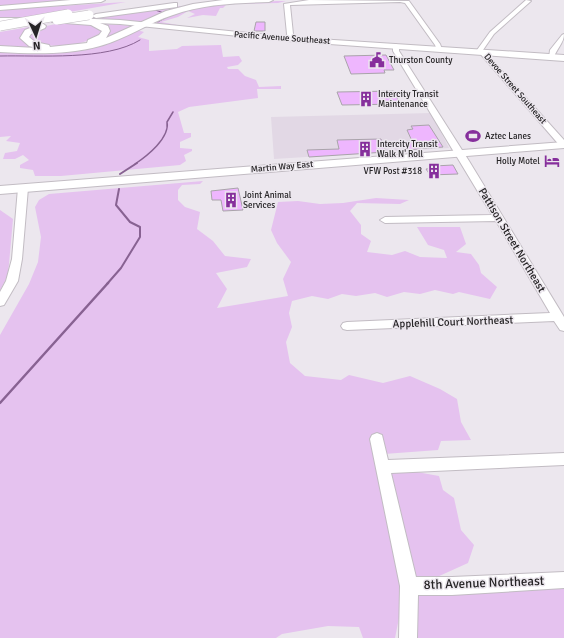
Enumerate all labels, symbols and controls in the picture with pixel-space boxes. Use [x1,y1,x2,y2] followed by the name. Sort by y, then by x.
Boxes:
[16,16,56,56] north arrow
[233,29,331,47] street label: Pacific Avenue Southeast
[32,39,41,52] text: N
[368,51,386,69] public building icon: Thurston County
[481,52,549,126] street label: Devoe Street Southeast
[389,55,453,66] place label: Thurston County
[378,89,439,110] place label: Intercity Transit Maintenance
[357,90,375,108] building icon: Intercity Transit Maintenance
[464,127,482,145] sports icon: Aztec Lanes
[485,131,531,142] place label: Aztec Lanes
[377,139,438,160] place label: Intercity Transit Walk N' Roll
[356,140,374,158] building icon: Intercity Transit Walk N' Roll
[543,152,561,170] hotel icon: Holly Motel
[496,156,540,167] place label: Holly Motel
[250,159,314,175] street label: Martin Way East
[425,162,443,180] building icon: VFW Post #318
[364,166,422,177] place label: VFW Post #318
[476,186,548,295] street label: Pattison Street Northeast
[243,190,292,211] place label: Joint Animal Services
[222,191,240,209] building icon: Joint Animal Services
[392,313,514,331] street label: Applehill Court Northeast
[423,573,545,593] street label: 8th Avenue Northeast

